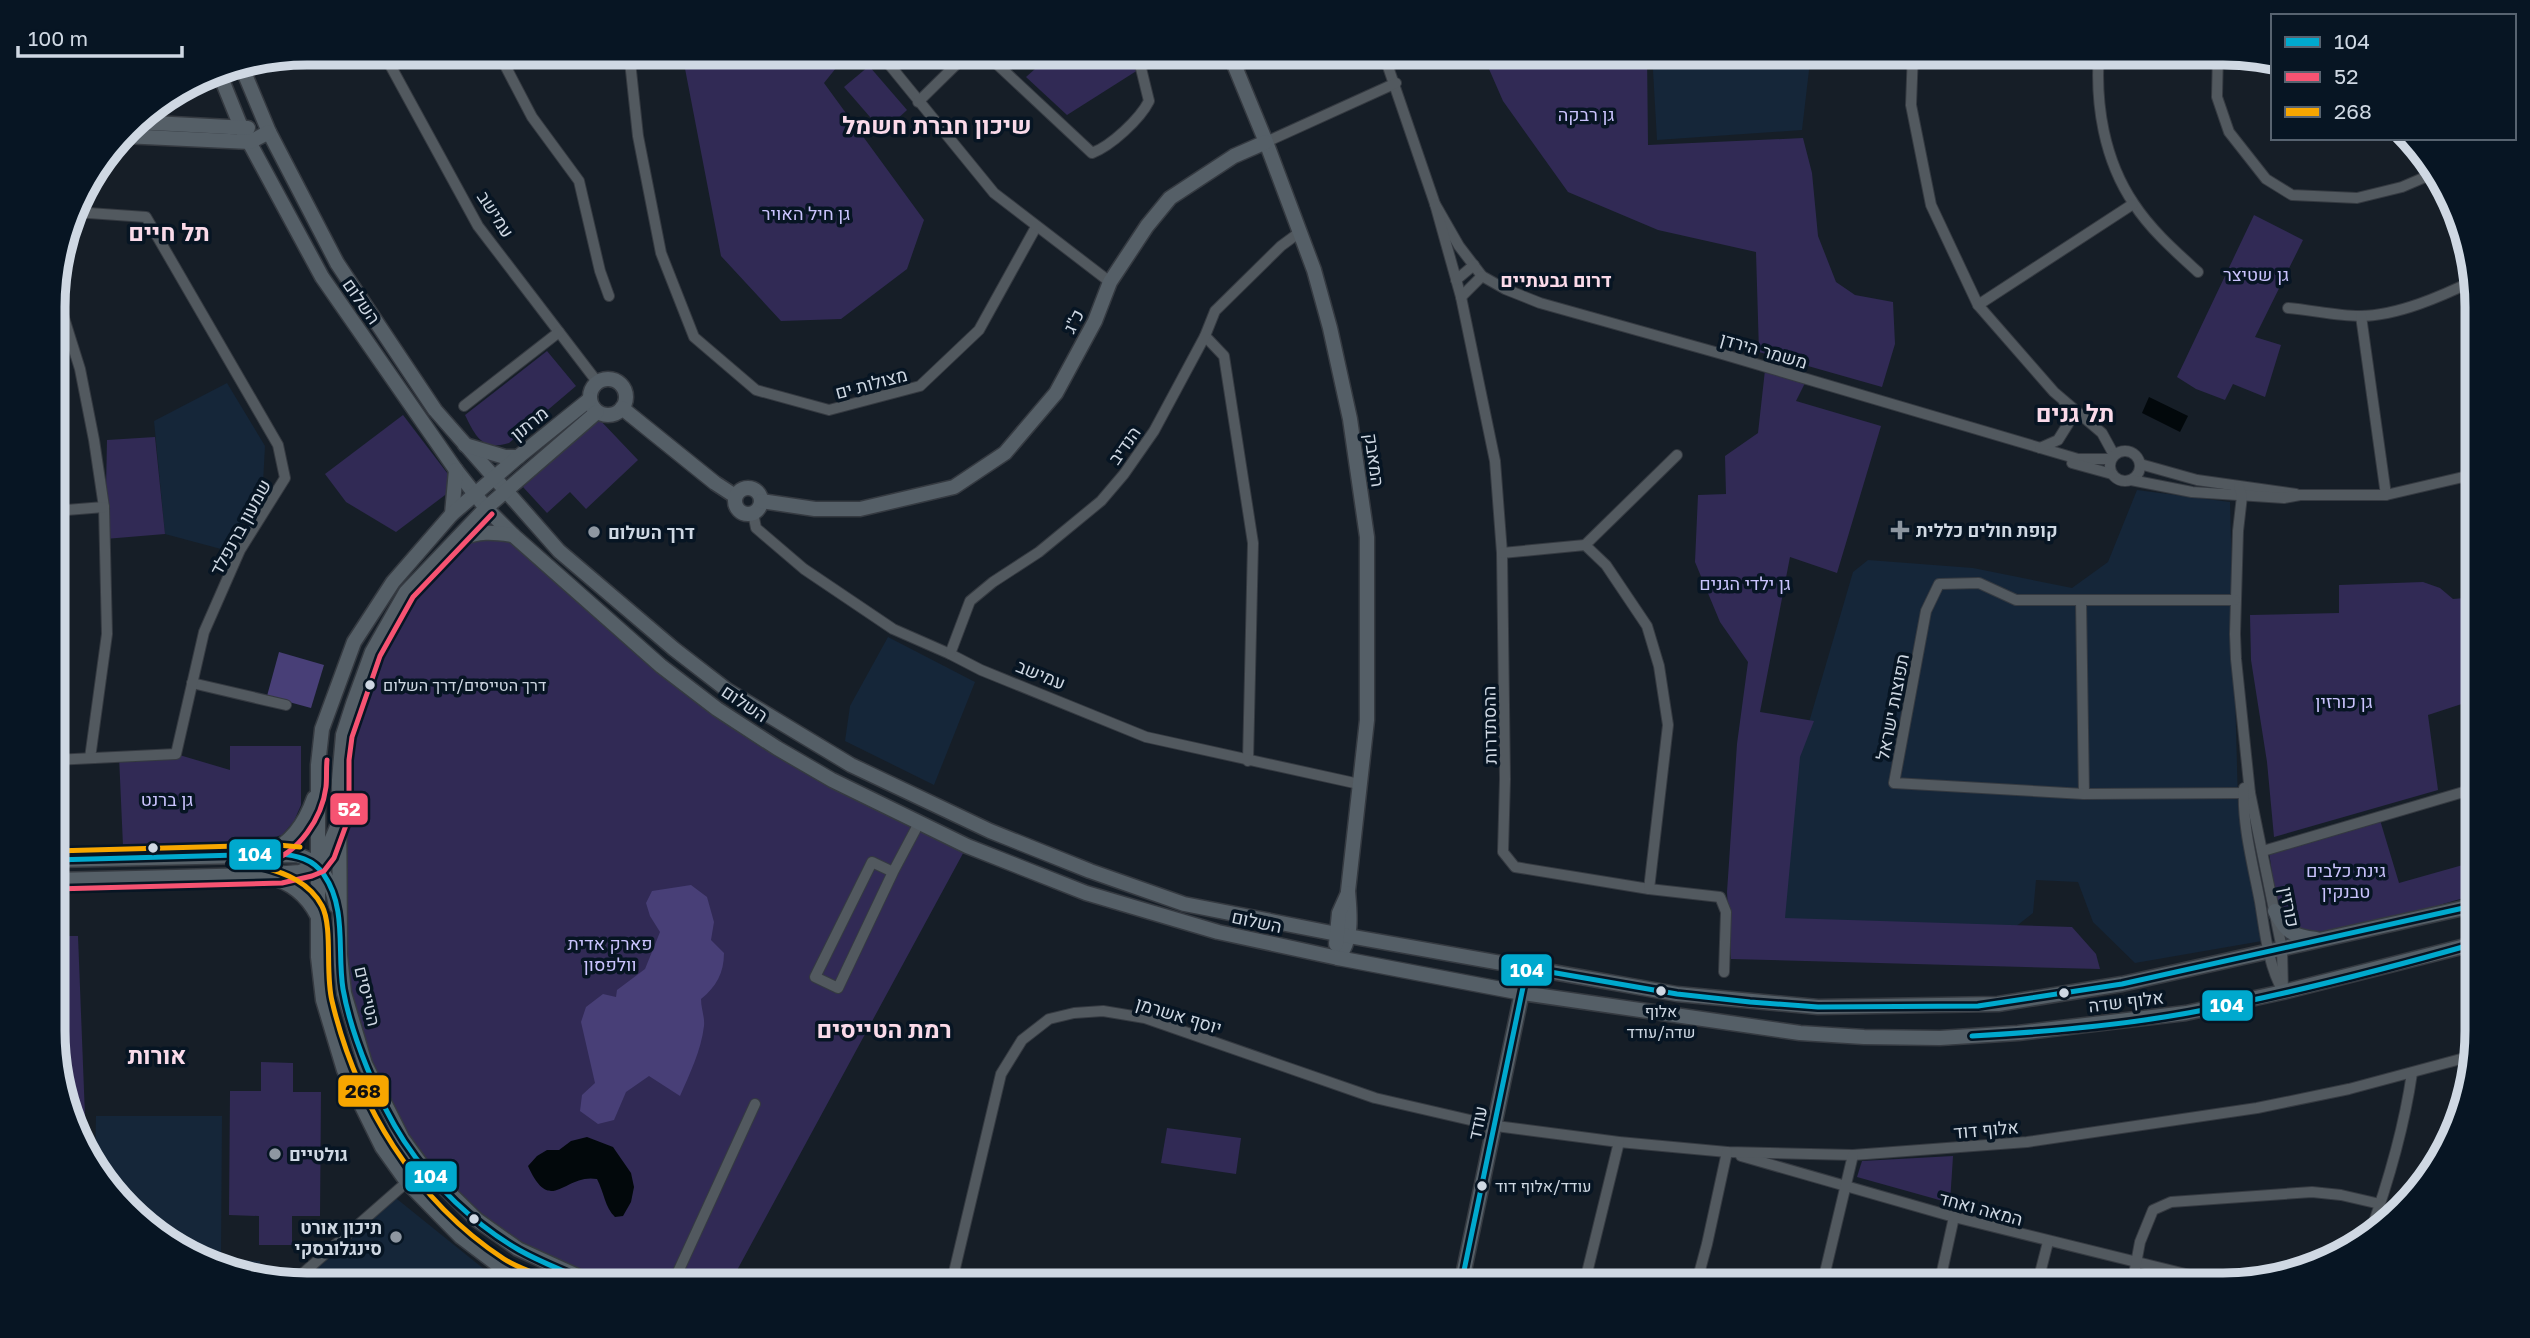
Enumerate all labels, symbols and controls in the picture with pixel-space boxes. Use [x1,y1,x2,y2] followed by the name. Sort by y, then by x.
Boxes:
[18,14,182,58] scale bar
[2271,14,2516,140] legend
[28,25,88,51] text: 100 m
[2334,28,2370,54] text: 104
[2334,63,2358,89] text: 52
[2334,98,2372,124] text: 268
[1558,103,1614,125] park label: גן רבקה
[842,110,1032,139] district label: שיכון חברת חשמל
[473,187,519,241] street label: עמישב
[762,202,850,224] park label: גן חיל האויר
[128,217,210,246] district label: תל חיים
[2223,263,2289,285] park label: גן שטיצר
[1500,268,1612,291] district label: דרום גבעתיים
[338,274,386,328] street label: השלום
[1058,305,1088,337] street label: כ"ג
[1718,327,1810,373] street label: משמר הירדן
[833,363,909,403] street label: מצולות ים
[2036,398,2114,427] district label: תל גנים
[506,401,552,445] street label: מרתון
[1103,422,1145,468] street label: הנדיב
[1360,432,1390,488] street label: המאבק
[205,475,275,579] street label: שמעון ברנפלד
[1916,519,2058,541] place label: קופת חולים כללית
[1890,520,1910,540] marker: קופת חולים כללית
[608,521,695,543] place label: דרך השלום
[586,524,602,540] marker: דרך השלום
[1699,572,1791,594] park label: גן ילדי הגנים
[1871,652,1913,762] street label: תפוצות ישראל
[1013,654,1069,694] street label: עמישב
[383,675,546,695] place label: דרך הטייסים/דרך השלום
[363,678,377,692] marker: דרך הטייסים/דרך השלום
[718,680,772,726] street label: השלום
[1477,685,1501,765] street label: ההסתדרות
[2315,690,2373,712] park label: גן כורזין
[141,788,193,810] park label: גן ברנט
[329,792,369,826] line badge: 52
[337,797,361,820] text: 52
[228,838,282,871] line badge: 104
[146,841,160,855] unlabelled marker
[238,842,272,865] text: 104
[2306,859,2386,902] park label: גינת כלבים טבנקין
[2275,885,2305,929] street label: כורזין
[1230,905,1284,937] street label: השלום
[568,932,652,975] park label: פארק אדית וולפסון
[1500,953,1553,987] line badge: 104
[1510,958,1544,981] text: 104
[350,964,386,1028] street label: הטייסים
[1654,984,1668,998] marker: אלוף שדה/עודד
[2087,985,2165,1017] street label: אלוף שדה
[2057,986,2071,1000] unlabelled marker
[2201,989,2254,1022] line badge: 104
[1133,992,1225,1038] street label: יוסף אשרמן
[2210,993,2244,1016] text: 104
[1627,1001,1695,1042] place label: אלוף שדה/עודד
[816,1014,952,1043] district label: רמת הטייסים
[128,1040,186,1069] district label: אורות
[337,1074,390,1108] line badge: 268
[345,1079,381,1102] text: 268
[1463,1104,1491,1142] street label: עודד
[1952,1115,2020,1143] street label: אלוף דוד
[289,1143,348,1165] place label: גולטיים
[267,1146,283,1162] marker: גולטיים
[404,1160,458,1193] line badge: 104
[414,1164,448,1187] text: 104
[1495,1176,1591,1196] place label: עודד/אלוף דוד
[1475,1179,1489,1193] marker: עודד/אלוף דוד
[1937,1186,2025,1230] street label: המאה ואחד
[467,1212,481,1226] unlabelled marker
[295,1216,382,1259] place label: תיכון אורט סינגלובסקי
[388,1229,404,1245] marker: תיכון אורט סינגלובסקי

